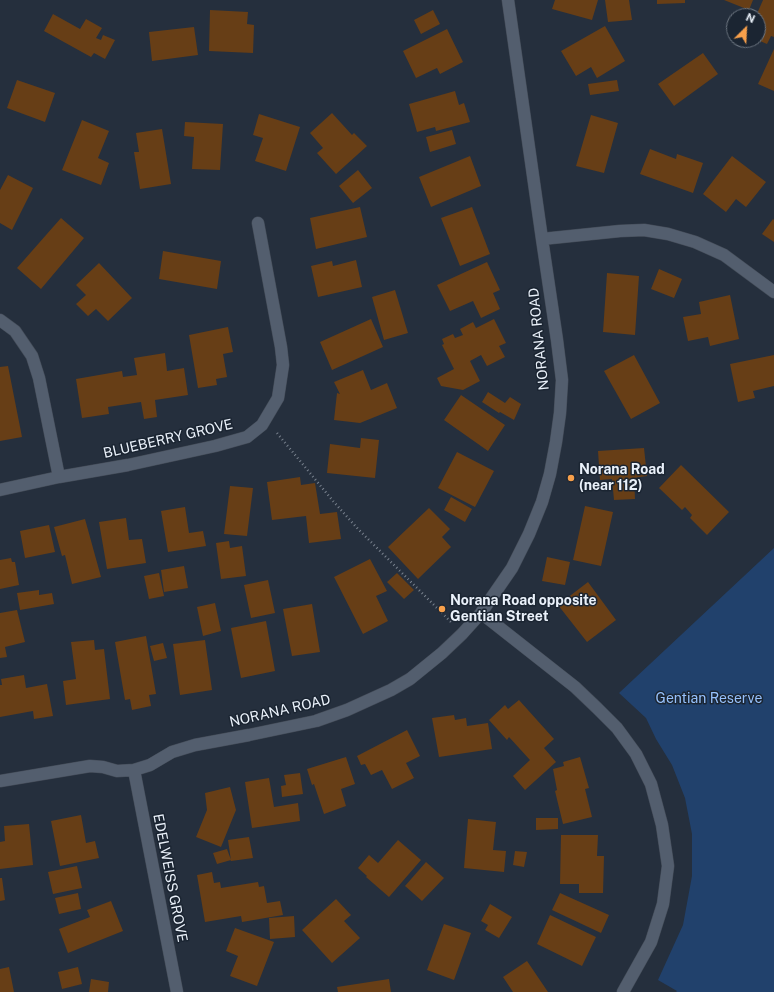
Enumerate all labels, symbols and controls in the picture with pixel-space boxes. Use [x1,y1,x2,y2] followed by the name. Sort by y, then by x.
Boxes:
[726,8,766,48] north arrow
[744,11,757,25] text: N
[525,287,553,391] street label: NORANA ROAD
[102,416,234,462] street label: BLUEBERRY GROVE
[579,462,665,494] place label: Norana Road (near 112)
[566,473,576,483] marker: Norana Road (near 112)
[450,593,597,626] place label: Norana Road opposite Gentian Street
[437,604,447,614] marker: Norana Road opposite Gentian Street
[228,691,332,731] street label: NORANA ROAD
[656,691,762,707] park label: Gentian Reserve
[149,812,191,944] street label: EDELWEISS GROVE

